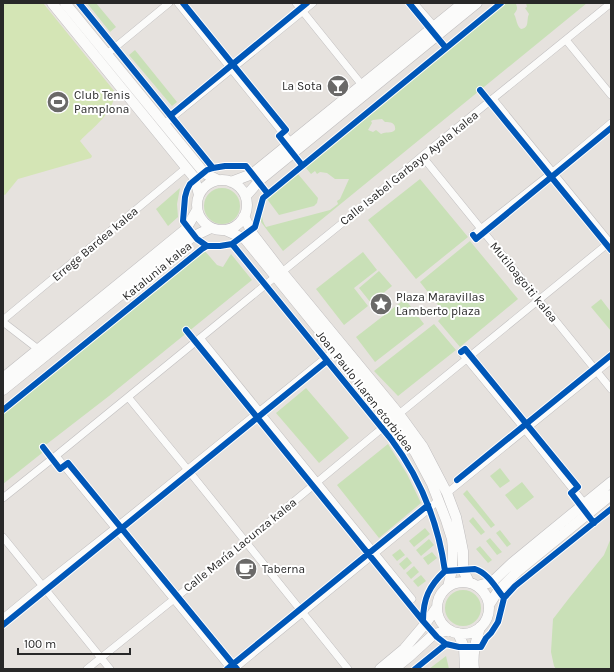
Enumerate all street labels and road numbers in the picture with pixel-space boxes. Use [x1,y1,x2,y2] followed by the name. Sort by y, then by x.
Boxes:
[337,108,481,228] street label: Calle Isabel Garbayo Ayala kalea
[49,204,141,284] street label: Errege Bardea kalea
[119,239,195,303] street label: Katalunia kalea
[487,239,561,325] street label: Mutiloagoiti kalea
[313,328,417,454] street label: Joan Paulo II.aren etorbidea
[181,495,299,595] street label: Calle María Lacunza kalea

